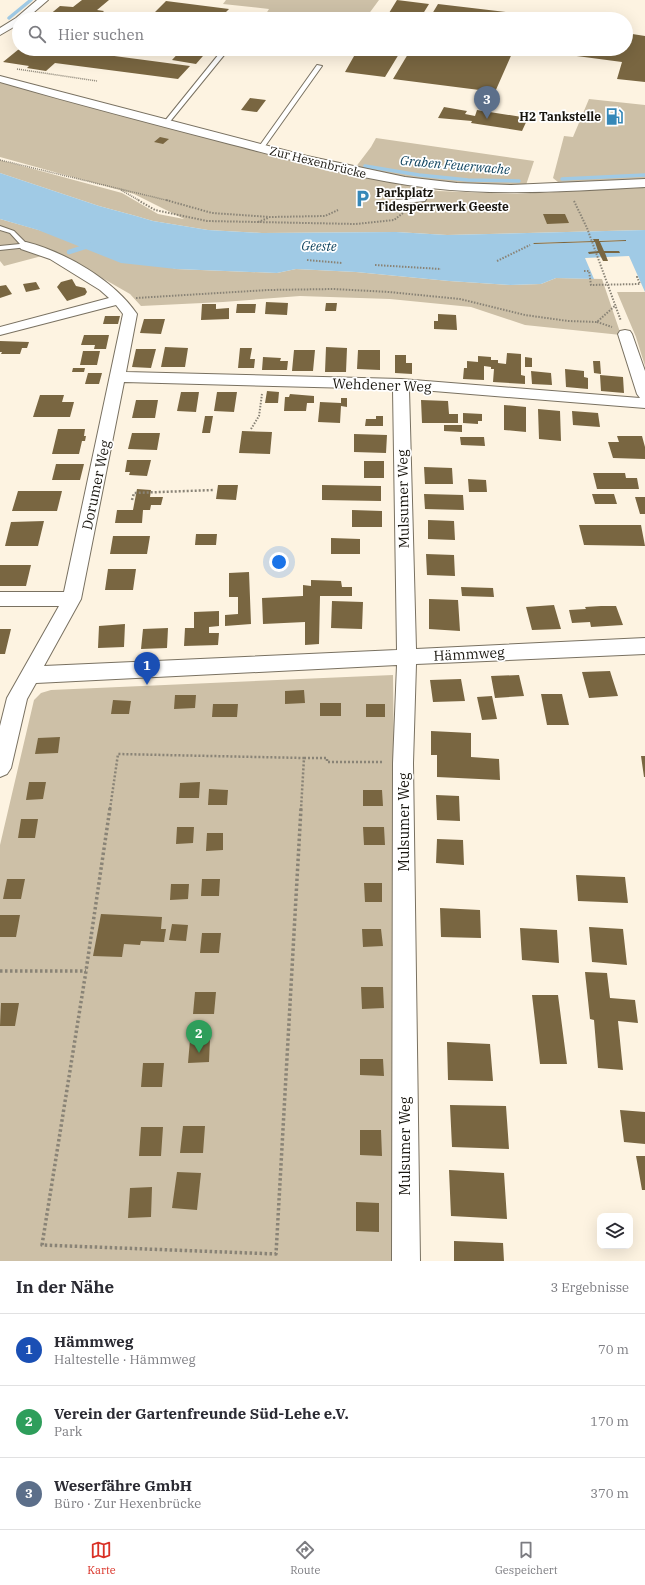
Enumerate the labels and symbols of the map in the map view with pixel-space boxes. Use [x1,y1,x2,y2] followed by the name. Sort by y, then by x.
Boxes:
[474,86,500,119] pin: 3
[604,106,624,126] fuel station icon: H2 Tankstelle
[519,109,601,124] place label: H2 Tankstelle
[268,143,368,181] street label: Zur Hexenbrücke
[399,152,511,178] water label: Graben Feuerwache
[376,185,509,214] place label: Parkplatz Tidesperrwerk Geeste
[353,189,373,209] parking icon: Parkplatz Tidesperrwerk Geeste
[301,237,337,255] water label: Geeste
[332,374,432,396] street label: Wehdener Weg
[78,438,114,532] street label: Dorumer Weg
[393,449,413,549] street label: Mulsumer Weg
[269,552,289,572] your location
[433,643,505,665] street label: Hämmweg
[134,652,160,685] pin: 1
[395,772,413,871] street label: Mulsumer Weg
[186,1020,212,1053] pin: 2
[396,1096,414,1195] street label: Mulsumer Weg

